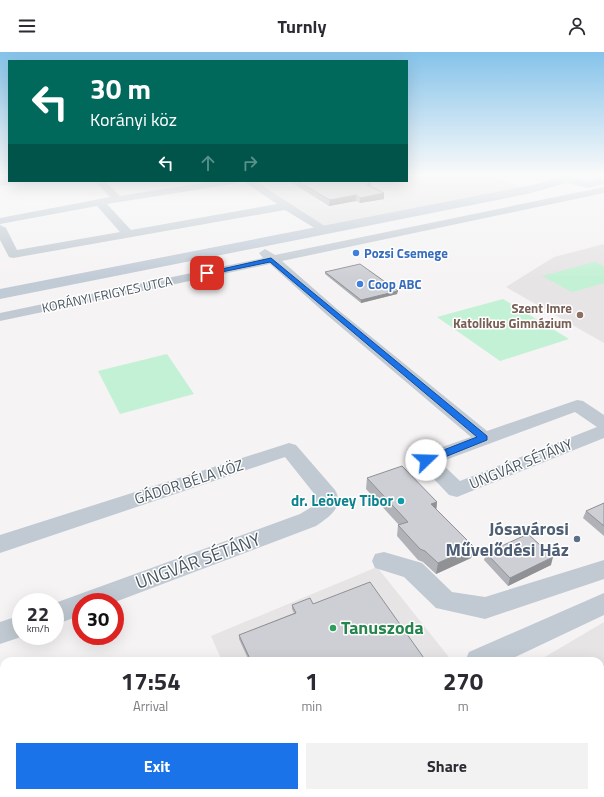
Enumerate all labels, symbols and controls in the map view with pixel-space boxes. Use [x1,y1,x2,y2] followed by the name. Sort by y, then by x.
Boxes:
[278,13,326,40] text: Turnly
[16,15,38,37] icon: menu
[566,15,588,37] icon: person
[90,67,151,110] text: 30 m
[24,76,76,128] icon: left
[90,106,177,133] text: Korányi köz
[155,152,177,174] icon: left
[197,152,219,174] icon: ahead
[239,152,261,174] icon: right
[364,243,448,263] place label: Pozsi Csemege
[351,248,361,258] marker: Pozsi Csemege
[190,256,224,290] pin
[196,262,218,284] icon: arrive
[40,270,174,318] street label: KORÁNYI FRIGYES UTCA
[368,274,422,294] place label: Coop ABC
[355,279,365,289] marker: Coop ABC
[453,298,572,333] place label: Szent Imre Katolikus Gimnázium
[575,310,585,320] marker: Szent Imre Katolikus Gimnázium
[466,432,576,495] street label: UNGVÁR SÉTÁNY
[405,439,447,481] position arrow
[131,453,246,510] street label: GÁDOR BÉLA KÖZ
[291,489,393,512] place label: dr. Leövey Tibor
[396,496,406,506] marker: dr. Leövey Tibor
[445,515,569,563] place label: Jósavárosi Művelődési Ház
[131,525,264,596] street label: UNGVÁR SÉTÁNY
[572,534,582,544] marker: Jósavárosi Művelődési Ház
[72,593,124,645] speed limit sign: 30
[27,598,49,629] text: 22
[341,614,424,641] place label: Tanuszoda
[27,621,49,636] text: km/h
[328,623,338,633] marker: Tanuszoda
[121,663,181,699] text: 17:54
[305,663,319,699] text: 1
[443,663,483,699] text: 270
[133,696,168,716] text: Arrival
[301,696,322,716] text: min
[458,696,469,716] text: m
[16,743,298,789] button: Exit
[306,743,588,789] button: Share

